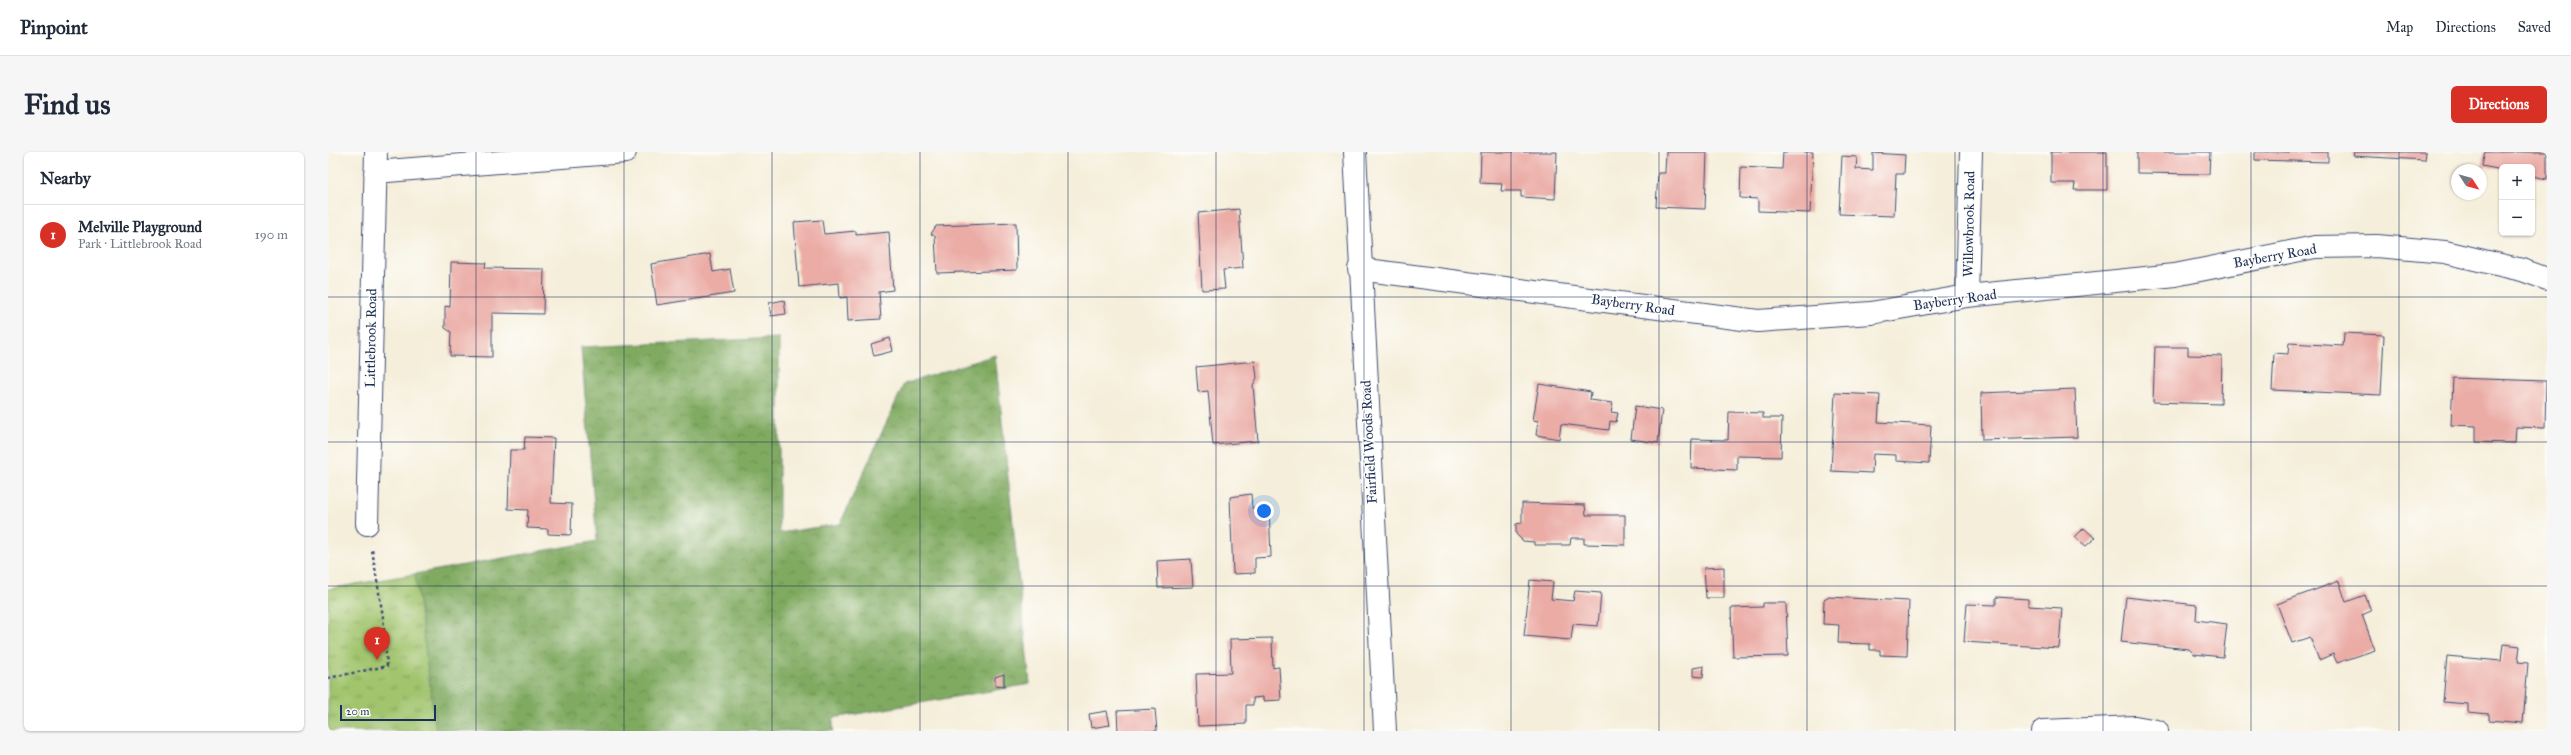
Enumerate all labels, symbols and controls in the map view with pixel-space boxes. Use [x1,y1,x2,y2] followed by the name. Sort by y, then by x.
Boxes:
[20,16,88,39] text: Pinpoint
[2386,19,2413,36] text: Map
[2435,19,2496,36] text: Directions
[2518,19,2551,36] text: Saved
[2451,86,2547,123] button: Directions
[24,87,110,122] text: Find us
[2451,164,2487,200] north arrow
[2499,164,2535,236] map controls
[2499,164,2535,200] button: +
[40,168,91,189] text: Nearby
[1960,171,1978,277] street label: Willowbrook Road
[2499,200,2535,236] button: −
[78,218,202,236] text: Melville Playground
[50,227,56,243] text: 1
[255,227,288,243] text: 190 m
[78,236,202,252] text: Park · Littlebrook Road
[2232,240,2318,272] street label: Bayberry Road
[1912,286,1998,314] street label: Bayberry Road
[362,288,380,388] street label: Littlebrook Road
[1590,291,1676,319] street label: Bayberry Road
[1357,380,1381,504] street label: Fairfield Woods Road
[1254,501,1274,521] your location
[364,627,390,660] pin: 1
[340,703,436,722] scale bar
[346,705,369,718] text: 20 m

